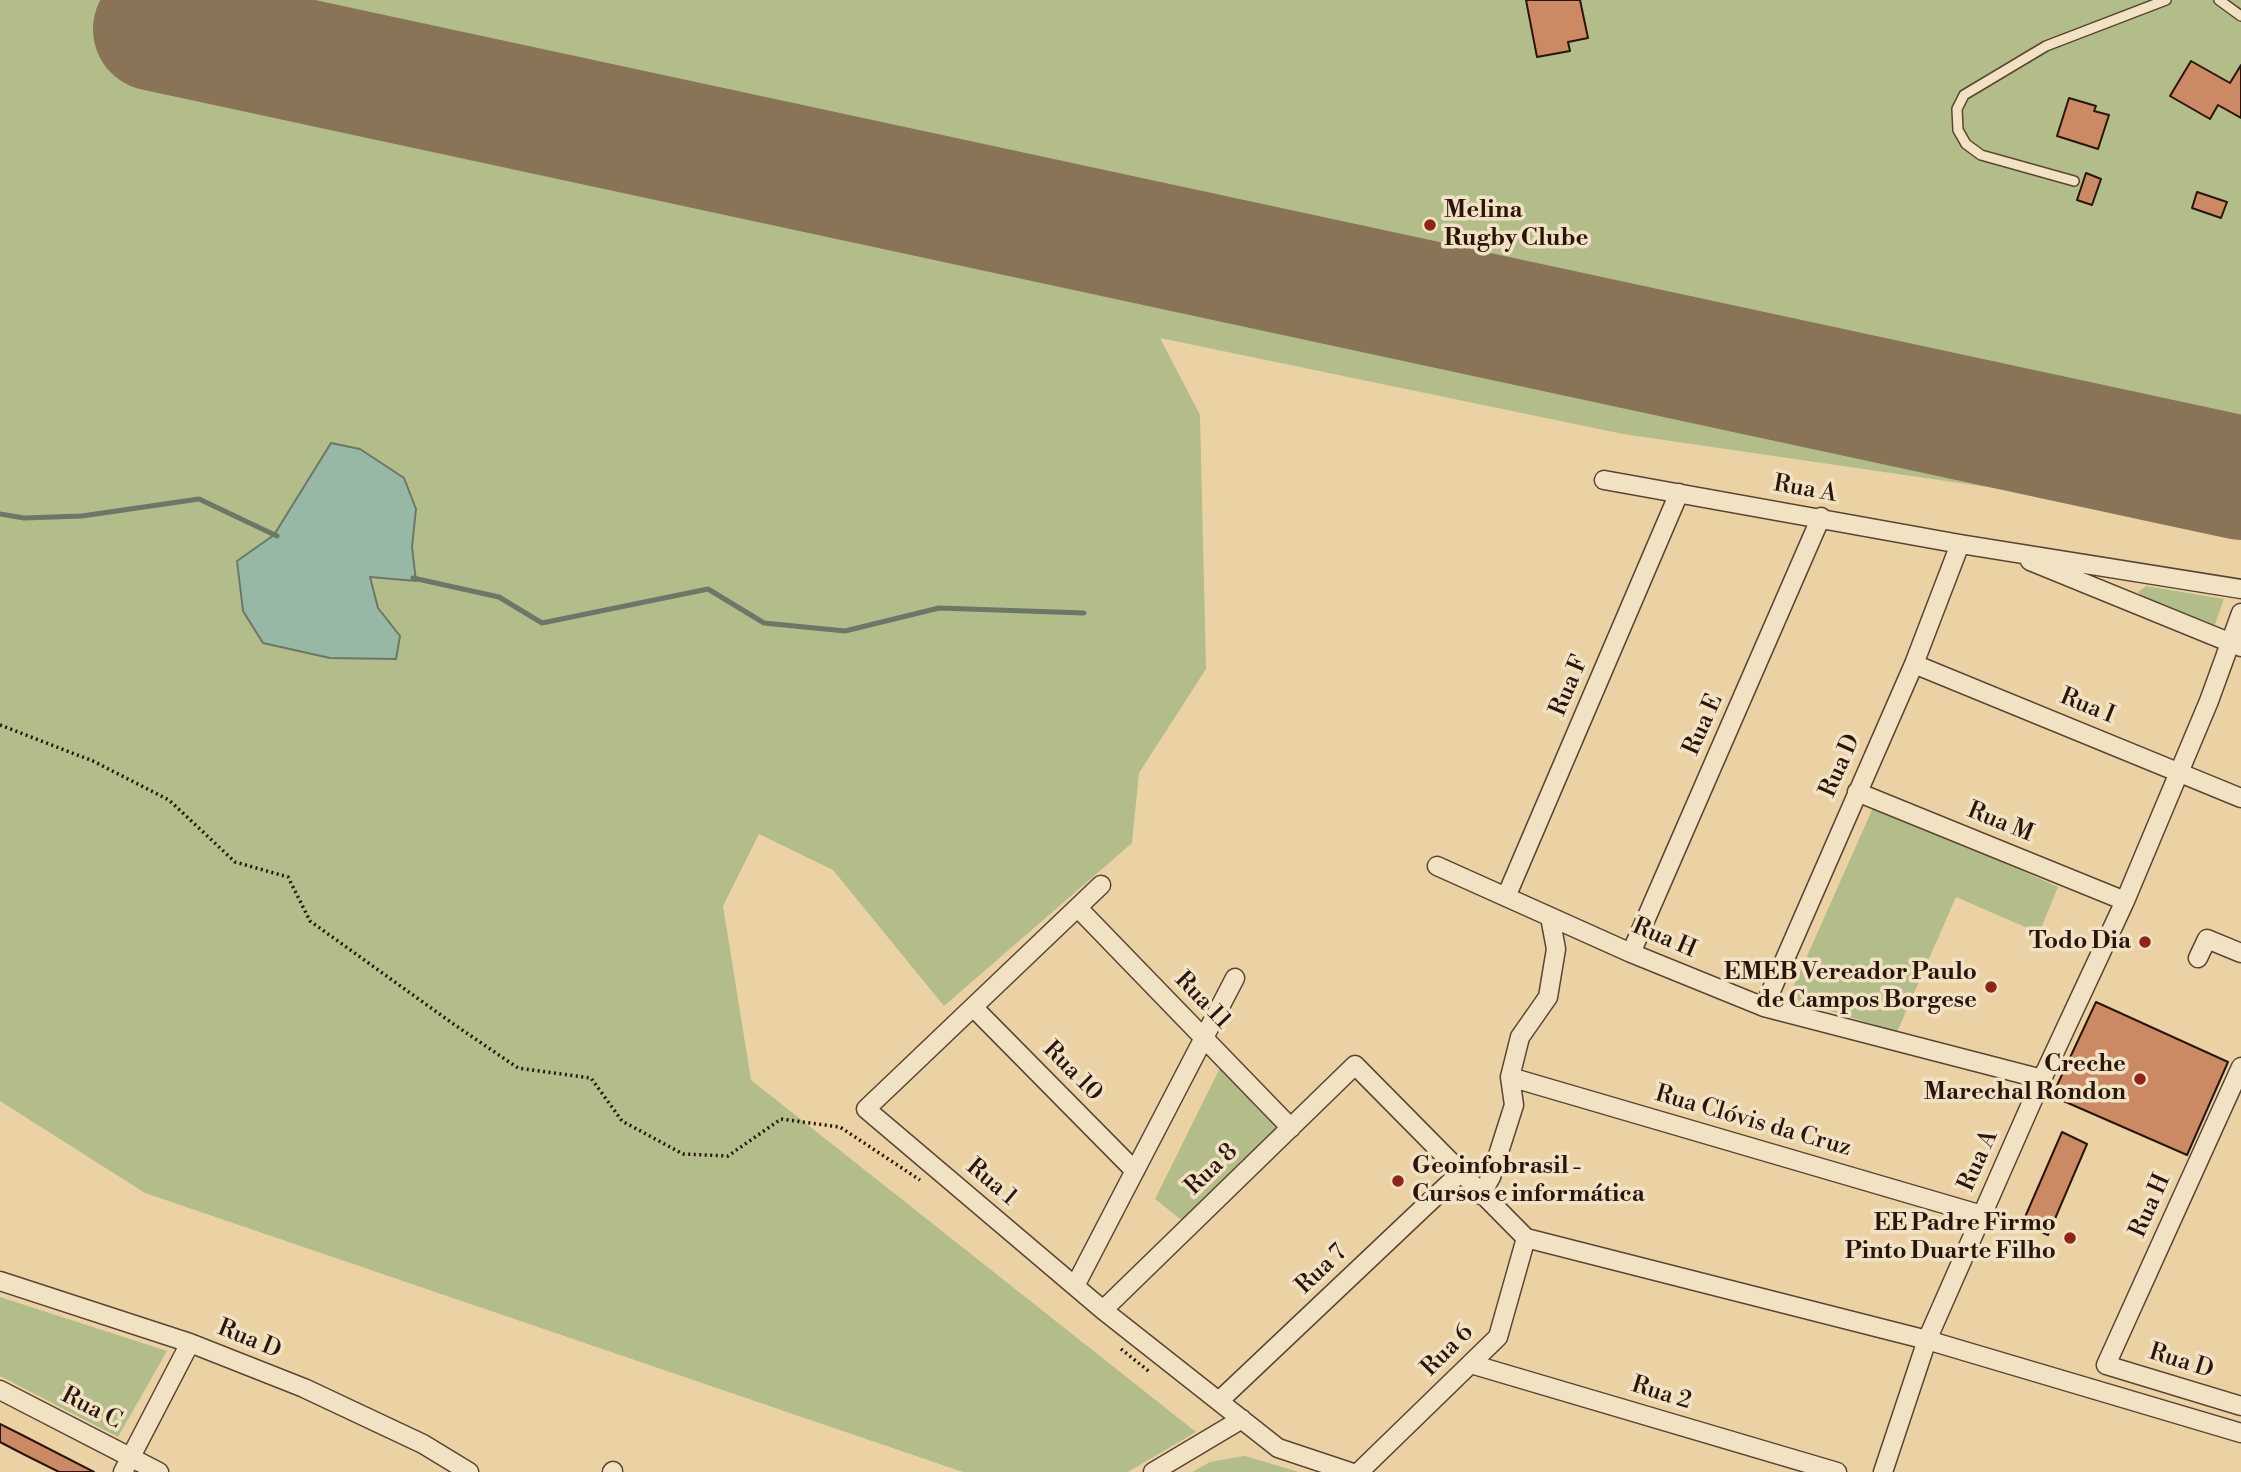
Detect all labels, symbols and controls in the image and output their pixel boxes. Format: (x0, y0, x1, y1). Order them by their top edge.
place label: Melina Rugby Clube (1444, 197, 1589, 253)
marker: Melina Rugby Clube (1422, 217, 1438, 233)
street label: Rua A (1771, 470, 1839, 510)
street label: Rua F (1544, 651, 1596, 721)
street label: Rua I (2055, 683, 2119, 731)
street label: Rua E (1678, 690, 1730, 760)
street label: Rua D (1814, 730, 1868, 802)
street label: Rua M (1963, 797, 2037, 849)
street label: Rua H (1628, 913, 1700, 965)
place label: Todo Dia (2029, 928, 2131, 956)
marker: Todo Dia (2137, 934, 2153, 950)
place label: EMEB Vereador Paulo de Campos Borgese (1724, 959, 1977, 1015)
street label: Rua 11 (1168, 966, 1236, 1036)
marker: EMEB Vereador Paulo de Campos Borgese (1983, 979, 1999, 995)
street label: Rua 10 (1036, 1036, 1108, 1108)
place label: Creche Marechal Rondon (1924, 1051, 2126, 1107)
marker: Creche Marechal Rondon (2132, 1071, 2148, 1087)
street label: Rua Clóvis da Cruz (1652, 1080, 1854, 1164)
street label: Rua A (1953, 1126, 2005, 1196)
street label: Rua 8 (1180, 1138, 1244, 1202)
street label: Rua 1 (960, 1153, 1022, 1213)
place label: Geoinfobrasil - Cursos e informática (1412, 1153, 1645, 1209)
street label: Rua H (2124, 1170, 2178, 1242)
marker: Geoinfobrasil - Cursos e informática (1390, 1173, 1406, 1189)
place label: EE Padre Firmo Pinto Duarte Filho (1845, 1210, 2056, 1266)
marker: EE Padre Firmo Pinto Duarte Filho (2062, 1230, 2078, 1246)
street label: Rua 7 (1291, 1239, 1353, 1301)
street label: Rua D (213, 1314, 285, 1366)
street label: Rua 6 (1416, 1319, 1480, 1383)
street label: Rua D (2145, 1339, 2217, 1385)
street label: Rua 2 (1628, 1371, 1694, 1417)
street label: Rua C (56, 1382, 126, 1436)

